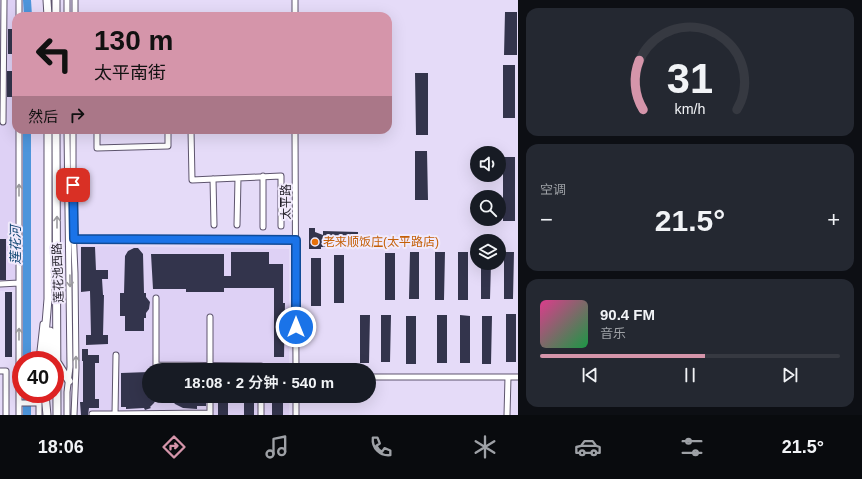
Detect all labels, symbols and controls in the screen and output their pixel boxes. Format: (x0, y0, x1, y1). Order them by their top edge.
text: 130 m (94, 25, 173, 56)
icon: left (28, 28, 80, 80)
text: 31 (667, 55, 713, 102)
text: 太平南街 (94, 63, 166, 83)
text: km/h (675, 100, 706, 116)
icon: right (66, 104, 88, 126)
text: 然后 (28, 108, 58, 125)
map controls (470, 146, 506, 270)
button: sound (470, 146, 506, 182)
pin (56, 168, 90, 202)
icon: arrive (62, 174, 84, 196)
text: 空调 (540, 182, 566, 197)
one-way arrow (15, 184, 23, 197)
street label: 太平路 (279, 184, 293, 220)
button: search (470, 190, 506, 226)
text: 21.5° (655, 204, 725, 237)
text: − (540, 207, 553, 232)
text: + (827, 207, 840, 232)
one-way arrow (53, 216, 61, 229)
water label: 莲花河 (8, 223, 23, 265)
button: layers (470, 234, 506, 270)
place label: 老来顺饭庄(太平路店) (323, 235, 439, 249)
marker: 老来顺饭庄(太平路店) (310, 237, 320, 247)
street label: 莲花池西路 (50, 243, 66, 303)
one-way arrow (66, 274, 74, 287)
position arrow (275, 306, 317, 348)
text: 90.4 FM (600, 306, 655, 323)
text: 音乐 (600, 326, 626, 341)
one-way arrow (15, 328, 23, 341)
speed limit sign: 40 (12, 351, 64, 403)
one-way arrow (72, 356, 80, 369)
icon: previous (579, 364, 601, 386)
icon: pause (679, 364, 701, 386)
icon: next (779, 364, 801, 386)
text: 18:08 · 2 分钟 · 540 m (184, 374, 334, 391)
icon: directions (160, 433, 188, 461)
icon: music (263, 433, 291, 461)
icon: phone (367, 433, 395, 461)
icon: climate (471, 433, 499, 461)
icon: car (574, 433, 602, 461)
icon: filters (678, 433, 706, 461)
text: 18:06 (38, 437, 84, 457)
text: 21.5° (782, 437, 824, 457)

